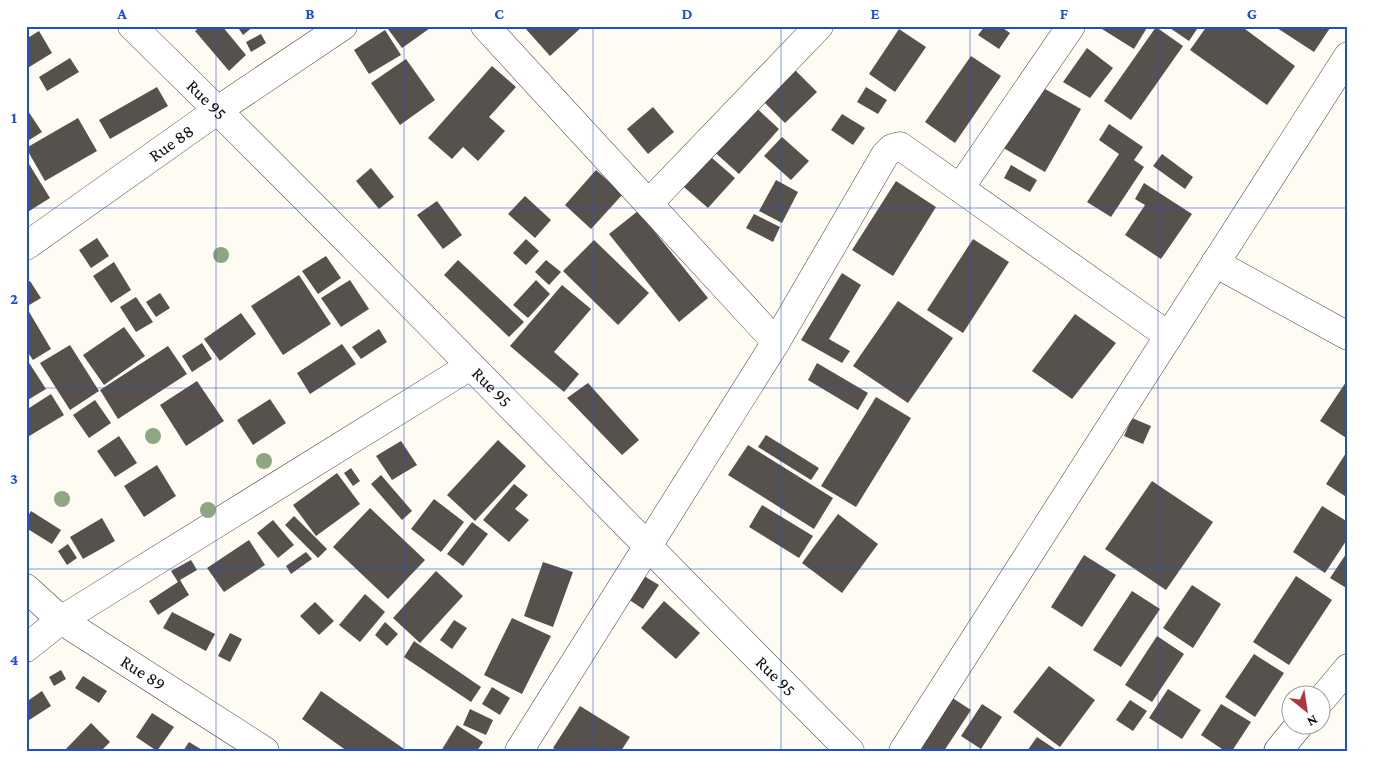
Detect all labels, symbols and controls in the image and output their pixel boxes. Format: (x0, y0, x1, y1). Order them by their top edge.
text: A (116, 5, 127, 22)
text: B (305, 5, 315, 22)
text: C (494, 5, 504, 22)
text: D (681, 5, 693, 22)
text: E (870, 5, 880, 22)
text: F (1060, 5, 1069, 22)
text: G (1247, 5, 1257, 22)
street label: Rue 95 (183, 76, 231, 124)
text: 1 (11, 109, 17, 126)
street label: Rue 88 (145, 121, 197, 166)
text: 2 (10, 290, 18, 307)
street label: Rue 95 (468, 363, 516, 411)
text: 3 (10, 470, 18, 487)
text: 4 (10, 651, 19, 668)
street label: Rue 89 (117, 651, 169, 694)
street label: Rue 95 (752, 652, 800, 700)
north arrow (1282, 684, 1332, 734)
text: N (1304, 712, 1321, 731)

